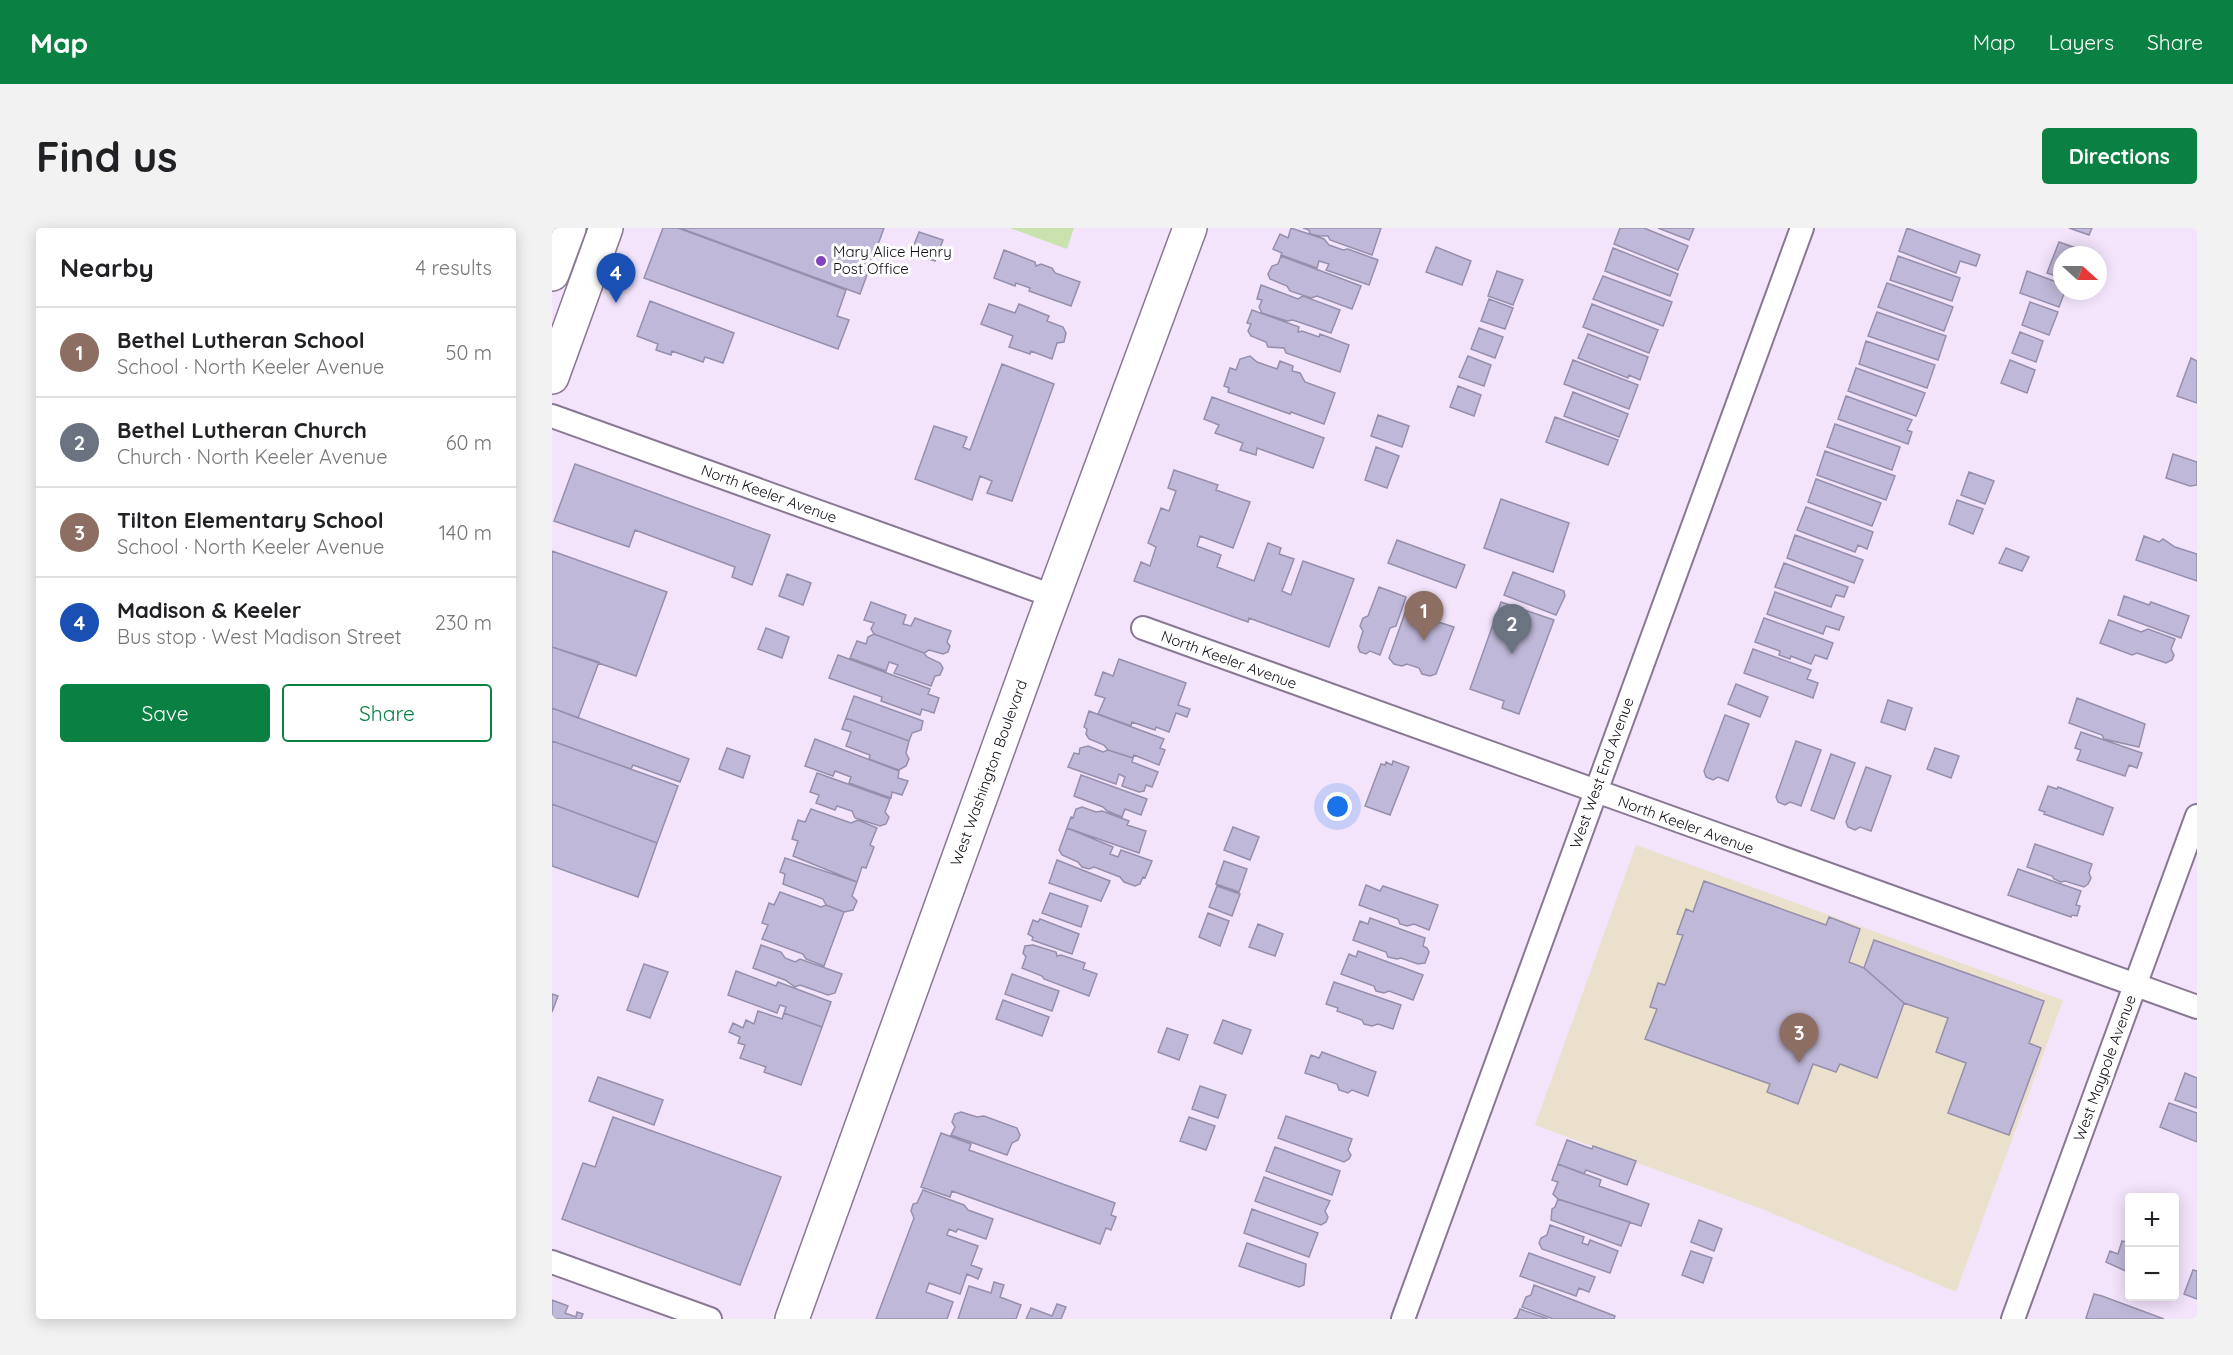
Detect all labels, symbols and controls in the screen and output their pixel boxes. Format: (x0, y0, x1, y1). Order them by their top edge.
text: Map (30, 25, 88, 60)
text: Map (1973, 29, 2016, 55)
text: Layers (2049, 29, 2114, 55)
text: Share (2147, 29, 2203, 55)
button: Directions (2042, 128, 2197, 184)
text: Find us (36, 130, 178, 183)
place label: Mary Alice Henry Post Office (833, 242, 952, 278)
north arrow (2053, 246, 2107, 300)
text: Nearby (60, 251, 154, 284)
pin: 4 (596, 254, 636, 303)
marker: Mary Alice Henry Post Office (814, 254, 828, 268)
text: 4 results (416, 255, 492, 280)
text: Bethel Lutheran School (117, 326, 365, 354)
text: 1 (76, 340, 83, 365)
text: 50 m (446, 340, 492, 365)
text: School · North Keeler Avenue (117, 354, 384, 379)
text: Bethel Lutheran Church (117, 416, 367, 444)
text: 2 (74, 430, 85, 455)
text: 60 m (446, 430, 492, 455)
text: Church · North Keeler Avenue (117, 444, 387, 469)
street label: North Keeler Avenue (699, 460, 840, 527)
text: Tilton Elementary School (117, 506, 384, 534)
text: 3 (74, 520, 85, 545)
text: 140 m (439, 520, 492, 545)
text: School · North Keeler Avenue (117, 534, 384, 559)
pin: 1 (1404, 592, 1444, 641)
text: Madison & Keeler (117, 596, 301, 624)
pin: 2 (1492, 604, 1532, 654)
text: 4 (74, 610, 85, 635)
text: 230 m (435, 610, 492, 635)
text: Bus stop · West Madison Street (117, 624, 401, 649)
street label: North Keeler Avenue (1159, 626, 1300, 693)
street label: West Washington Boulevard (946, 677, 1031, 868)
button: Save (60, 684, 270, 742)
button: Share (282, 684, 492, 742)
street label: West West End Avenue (1565, 695, 1638, 851)
street label: North Keeler Avenue (1616, 791, 1757, 858)
your location (1323, 792, 1352, 821)
street label: West Maypole Avenue (2069, 992, 2140, 1144)
pin: 3 (1780, 1014, 1818, 1063)
map controls (2125, 1193, 2179, 1301)
button: + (2125, 1193, 2179, 1247)
button: − (2125, 1247, 2179, 1301)

